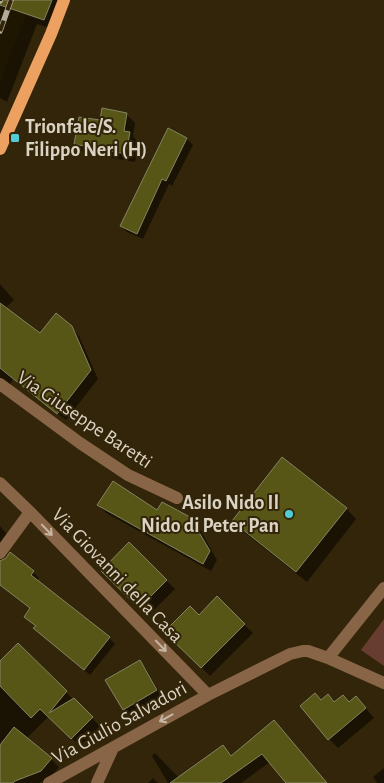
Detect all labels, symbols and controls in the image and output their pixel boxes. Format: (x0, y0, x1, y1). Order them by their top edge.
place label: Trionfale/S. Filippo Neri (H) (25, 117, 147, 160)
marker: Trionfale/S. Filippo Neri (H) (9, 132, 21, 144)
street label: Via Giuseppe Baretti (13, 367, 156, 472)
place label: Asilo Nido Il Nido di Peter Pan (141, 493, 279, 536)
street label: Via Giovanni della Casa (48, 504, 187, 647)
marker: Asilo Nido Il Nido di Peter Pan (283, 508, 295, 520)
one-way arrow (41, 523, 53, 536)
one-way arrow (155, 640, 167, 652)
street label: Via Giulio Salvadori (49, 678, 190, 768)
one-way arrow (159, 714, 174, 724)

